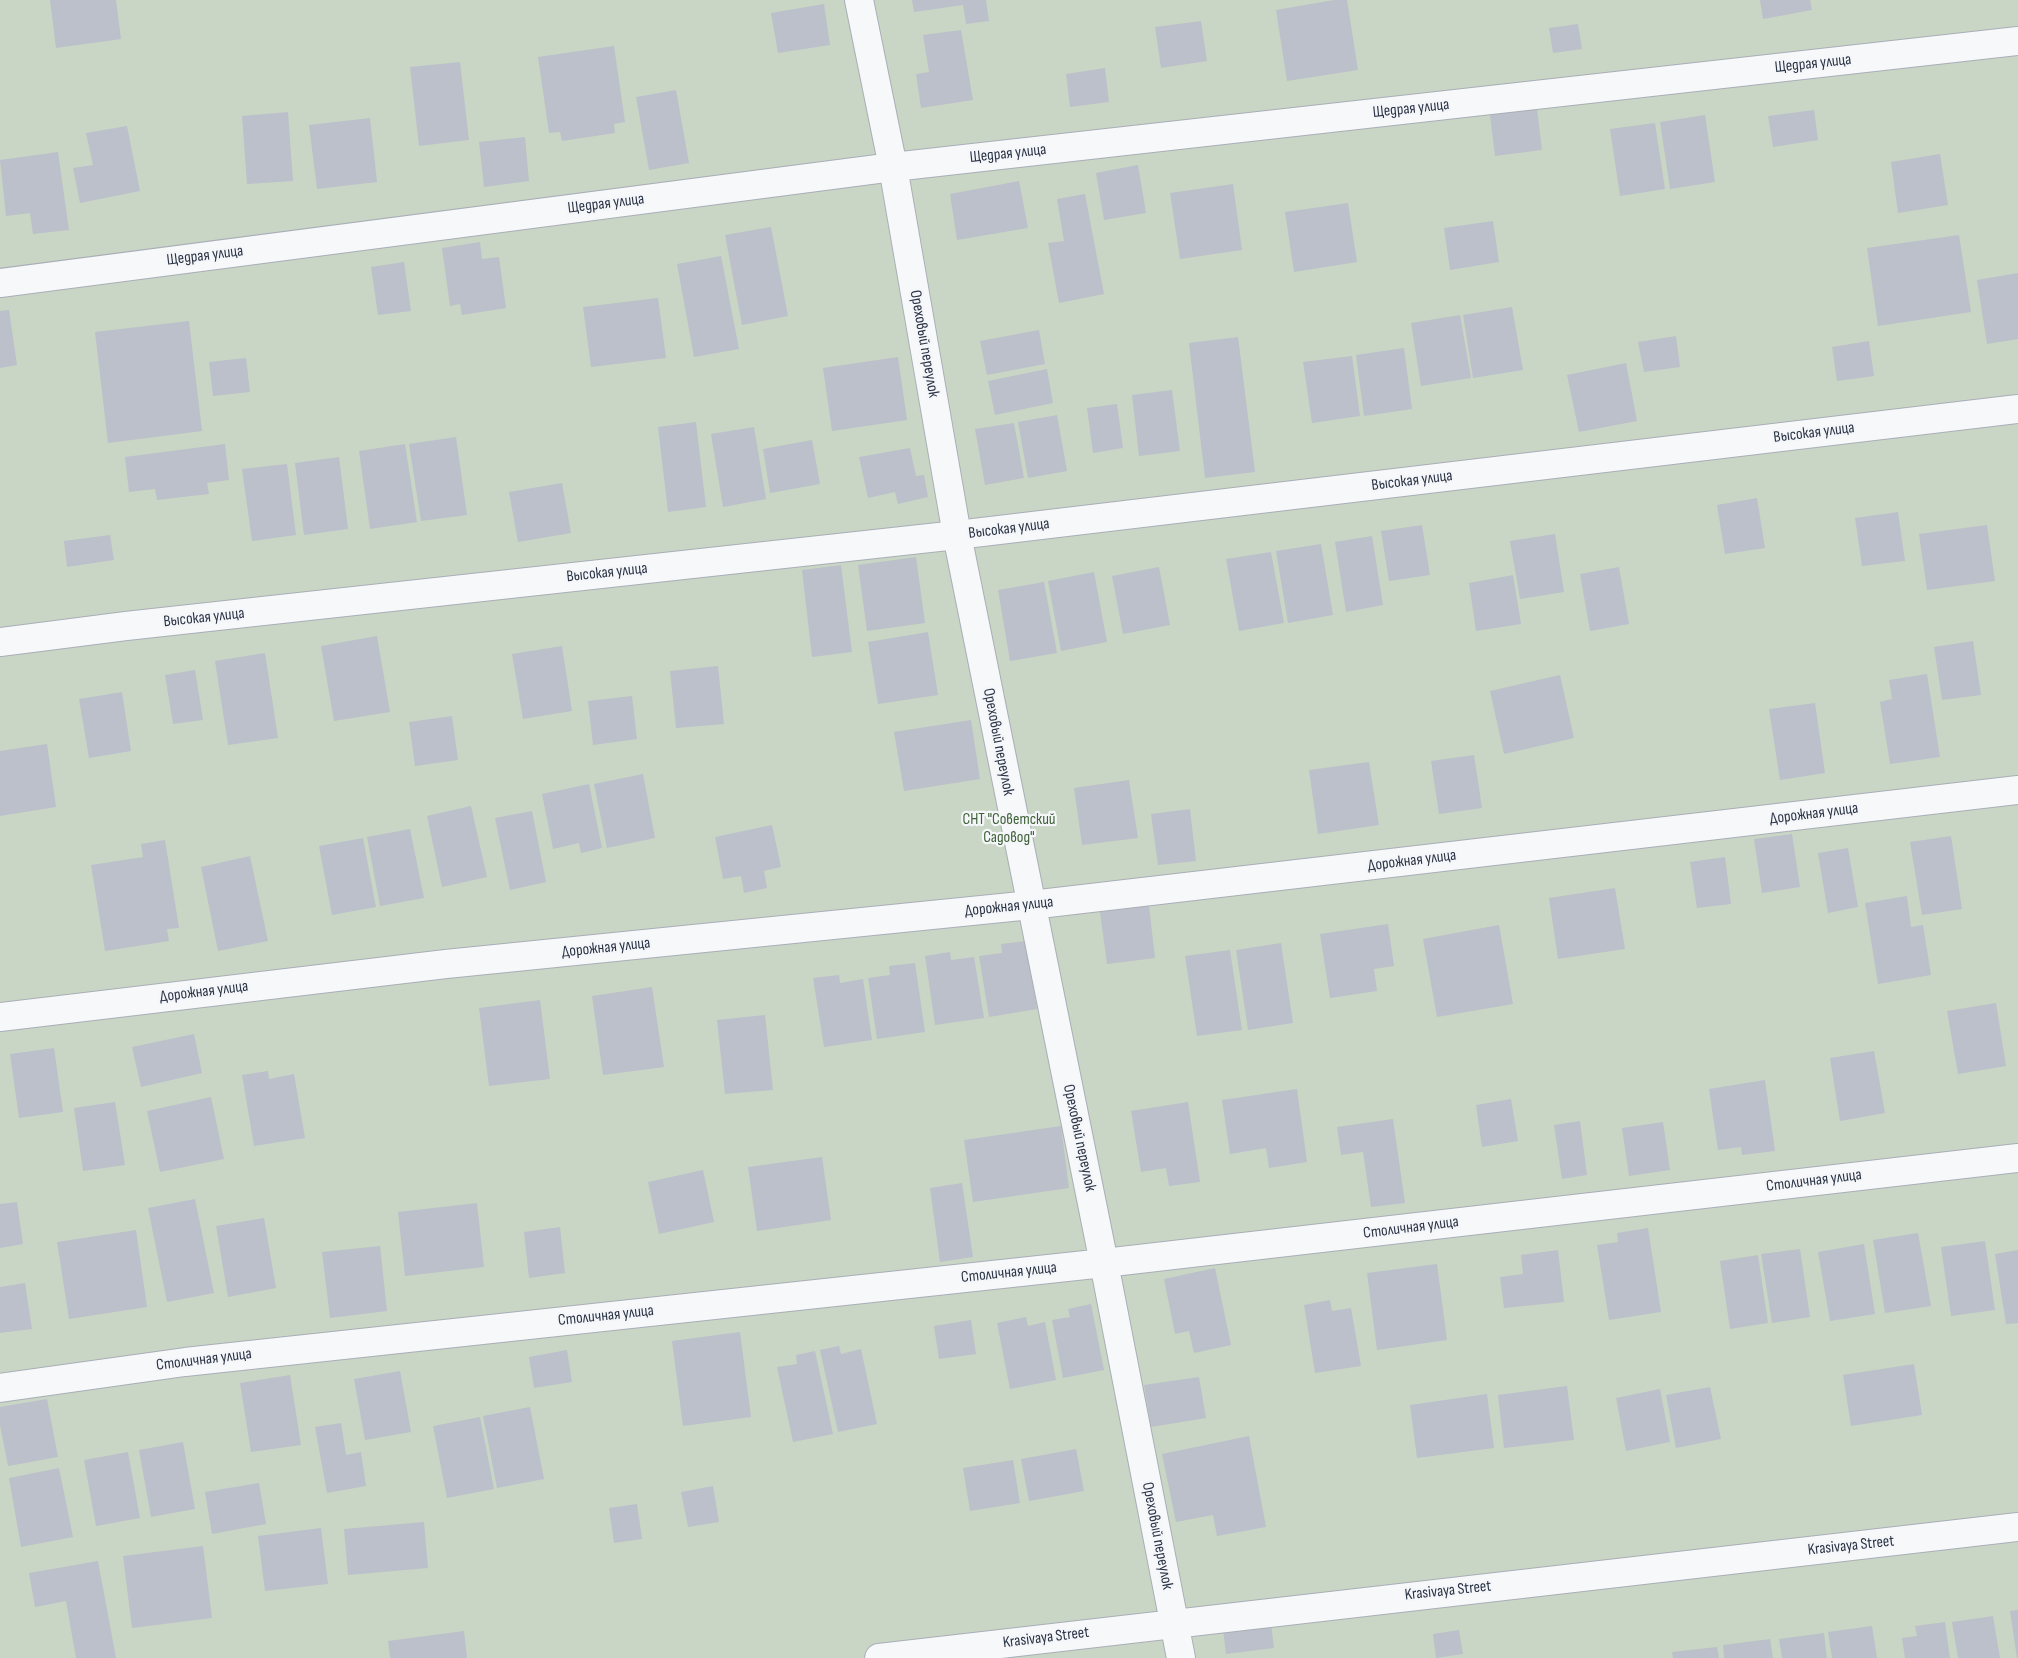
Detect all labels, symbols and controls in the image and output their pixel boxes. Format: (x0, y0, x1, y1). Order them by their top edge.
street label: Щедрая улица (1774, 50, 1852, 78)
street label: Щедрая улица (1372, 95, 1450, 123)
street label: Щедрая улица (969, 140, 1047, 168)
street label: Щедрая улица (567, 190, 645, 218)
street label: Щедрая улица (166, 242, 244, 270)
street label: Ореховый переулок (905, 289, 943, 399)
street label: Высокая улица (1772, 419, 1856, 447)
street label: Высокая улица (1370, 467, 1454, 495)
street label: Высокая улица (967, 515, 1051, 543)
street label: Высокая улица (566, 559, 648, 587)
street label: Высокая улица (163, 604, 245, 632)
street label: Ореховый переулок (978, 687, 1018, 797)
street label: Дорожная улица (1769, 799, 1859, 829)
park label: СНТ "Советский Садовод" (962, 810, 1056, 848)
street label: Дорожная улица (1367, 846, 1457, 876)
street label: Дорожная улица (964, 893, 1054, 921)
street label: Дорожная улица (561, 934, 651, 962)
street label: Дорожная улица (159, 977, 249, 1007)
street label: Ореховый переулок (1058, 1083, 1100, 1193)
street label: Столичная улица (1765, 1166, 1863, 1196)
street label: Столичная улица (1362, 1213, 1460, 1243)
street label: Столичная улица (960, 1258, 1058, 1288)
street label: Столичная улица (557, 1301, 655, 1331)
street label: Столичная улица (155, 1345, 253, 1375)
street label: Ореховый переулок (1137, 1481, 1177, 1591)
street label: Krasivaya Street (1807, 1532, 1895, 1560)
street label: Krasivaya Street (1404, 1577, 1492, 1605)
street label: Krasivaya Street (1002, 1623, 1090, 1653)

